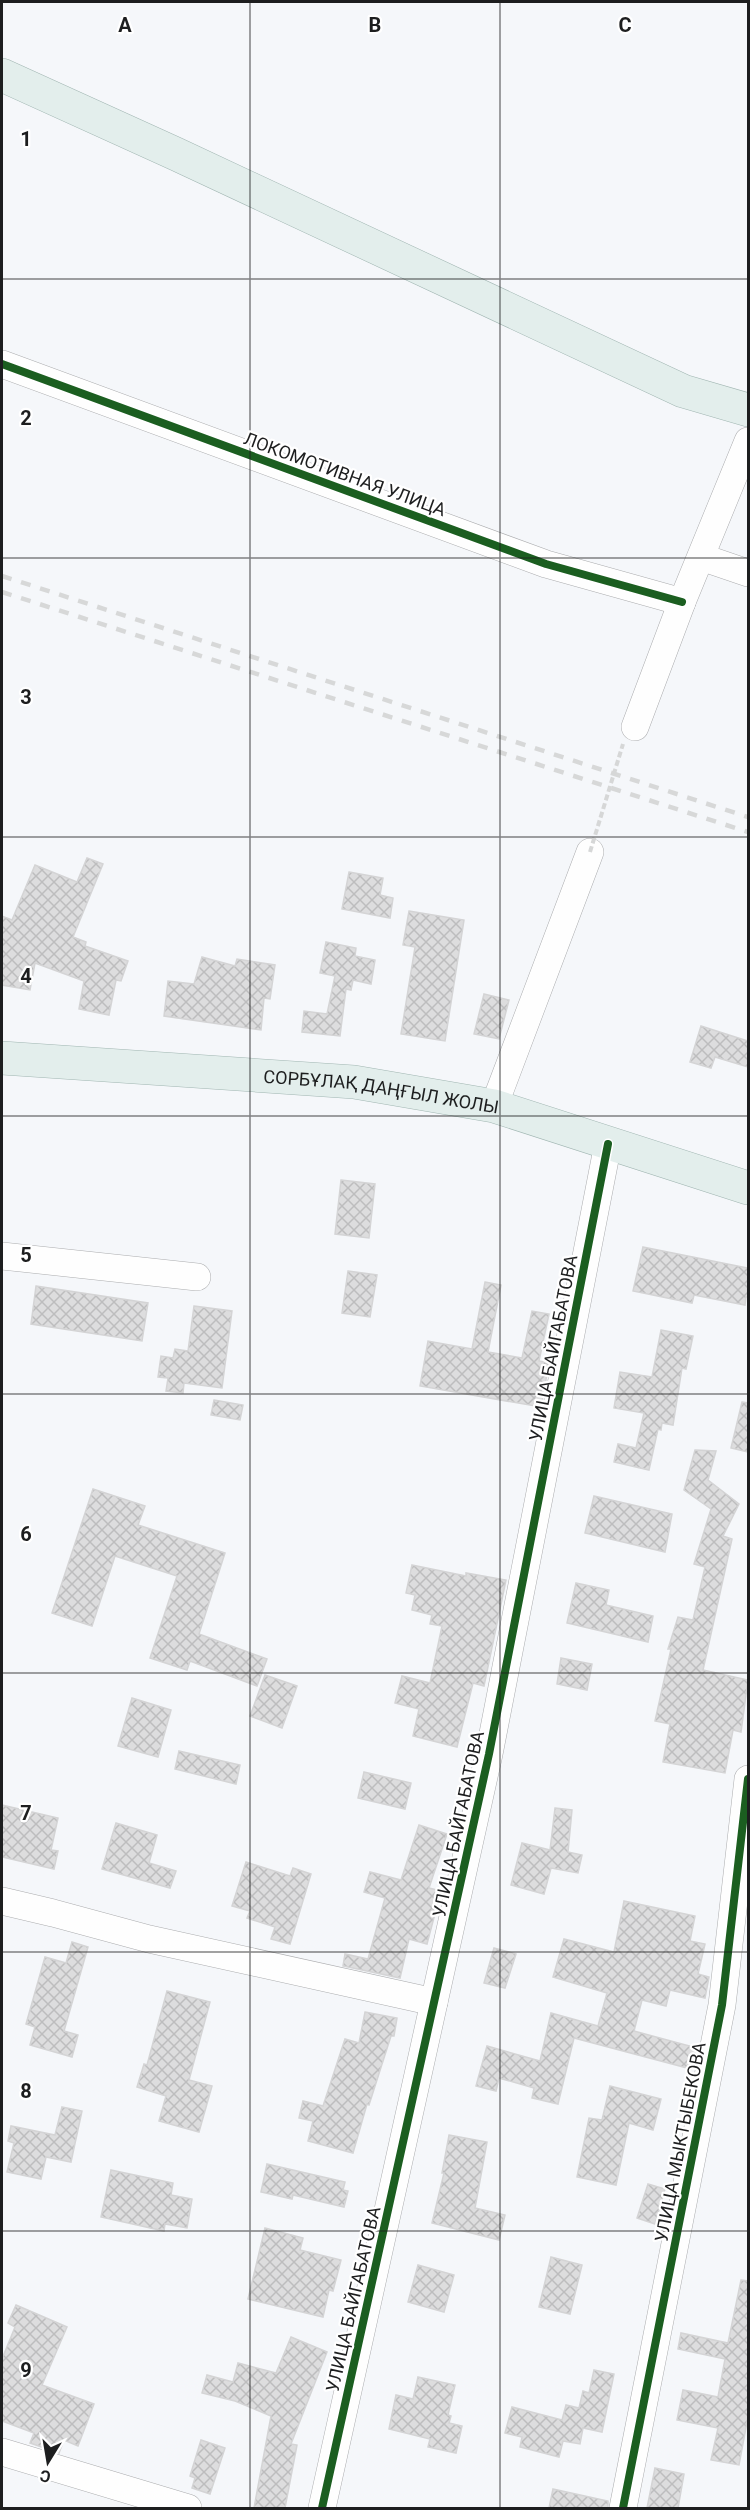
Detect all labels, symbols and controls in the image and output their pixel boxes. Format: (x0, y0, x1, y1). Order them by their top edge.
text: A (118, 13, 132, 37)
text: B (369, 13, 381, 37)
text: C (618, 13, 632, 37)
text: 1 (20, 127, 32, 151)
text: 2 (20, 406, 32, 430)
street label: ЛОКОМОТИВНАЯ УЛИЦА (241, 428, 449, 520)
text: 3 (20, 685, 32, 709)
text: 4 (20, 964, 32, 988)
street label: СОРБҰЛАҚ ДАҢҒЫЛ ЖОЛЫ (263, 1065, 501, 1117)
text: 5 (20, 1243, 32, 1267)
street label: УЛИЦА БАЙГАБАТОВА (525, 1253, 581, 1443)
text: 6 (20, 1522, 32, 1546)
street label: УЛИЦА БАЙГАБАТОВА (428, 1729, 488, 1919)
text: 7 (20, 1801, 32, 1825)
street label: УЛИЦА МЫКТЫБЕКОВА (650, 2040, 710, 2244)
text: 8 (20, 2079, 32, 2103)
street label: УЛИЦА БАЙГАБАТОВА (321, 2204, 385, 2394)
text: 9 (20, 2358, 32, 2382)
north arrow (18, 2432, 78, 2492)
text: С (38, 2466, 52, 2487)

